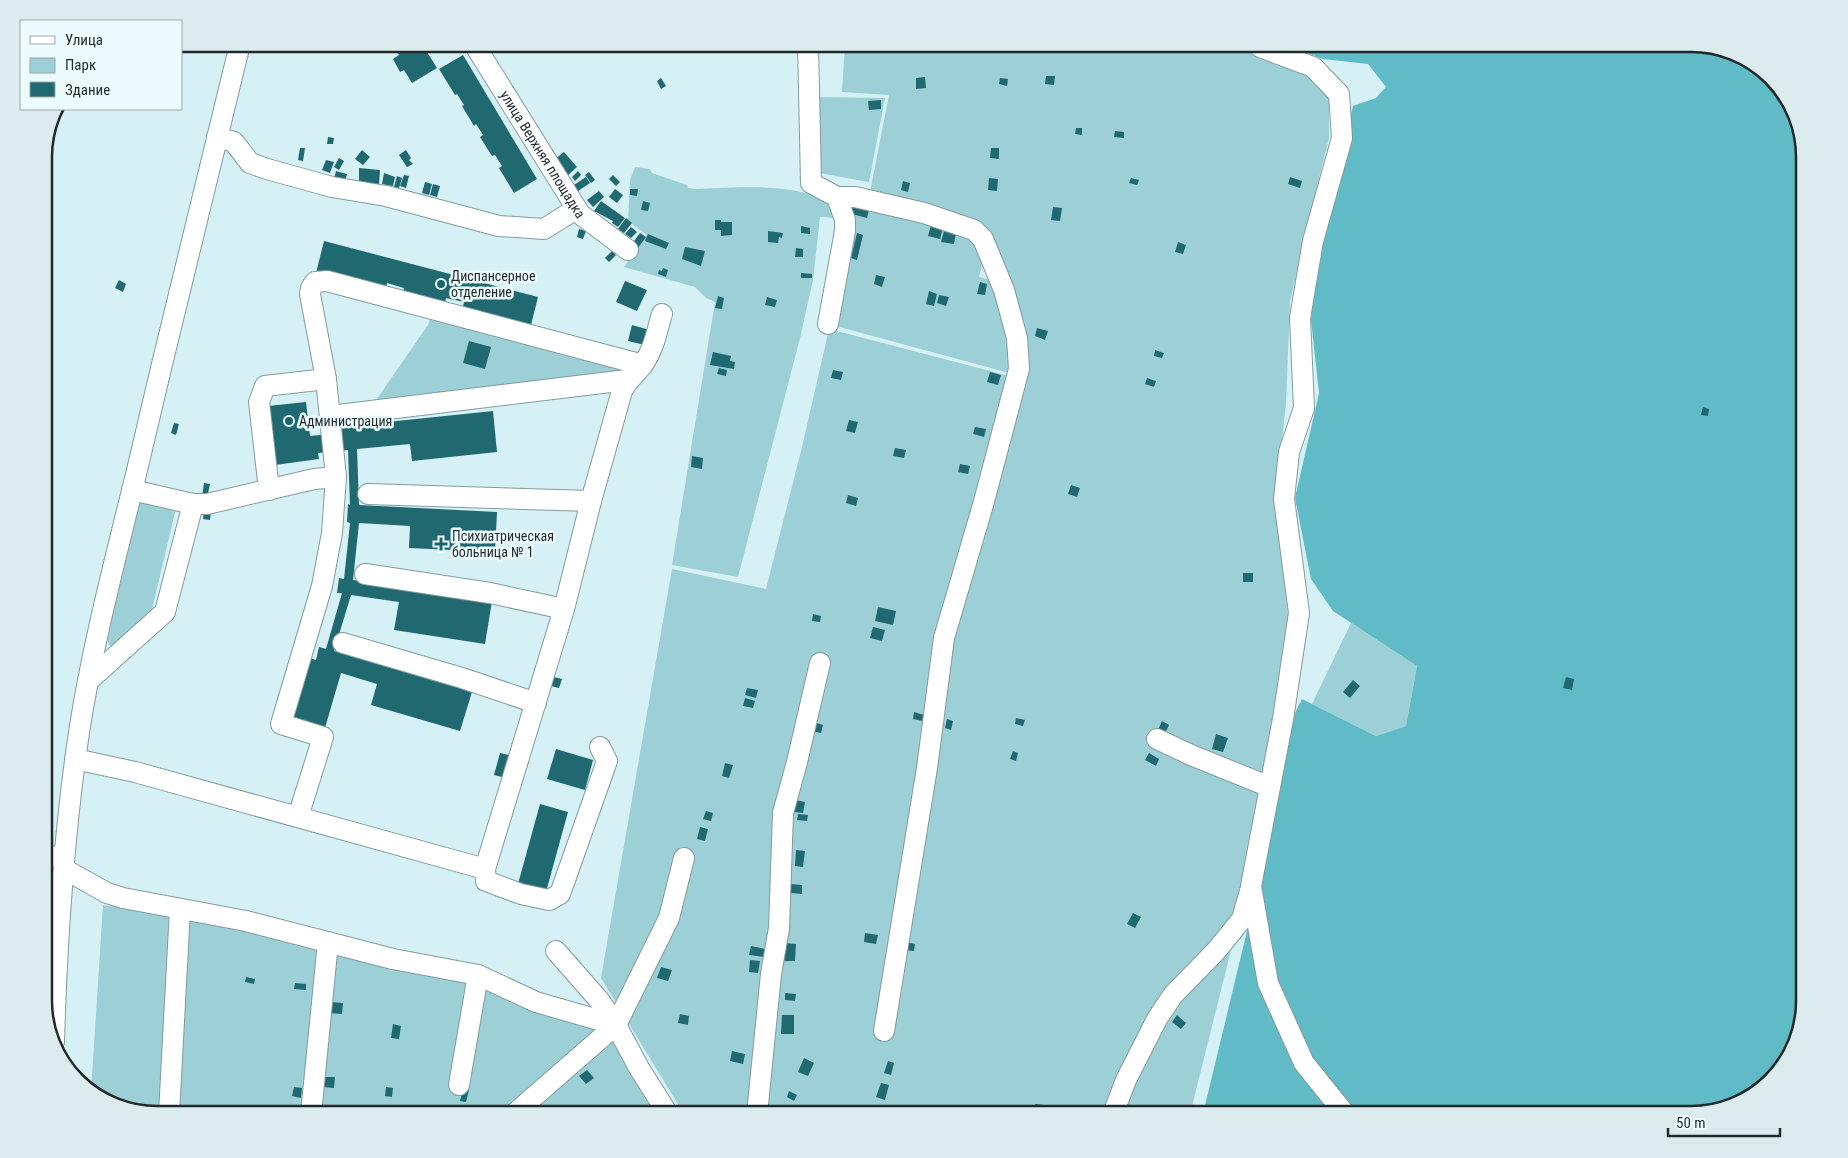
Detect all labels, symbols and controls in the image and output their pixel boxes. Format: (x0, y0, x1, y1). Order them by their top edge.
legend (20, 20, 182, 110)
text: Улица (65, 31, 103, 49)
text: Парк (65, 56, 96, 74)
text: Здание (65, 81, 110, 99)
street label: улица Верхняя площадка (497, 88, 589, 221)
place label: Диспансерное отделение (451, 268, 536, 300)
marker: Диспансерное отделение (435, 278, 447, 290)
place label: Администрация (299, 413, 392, 429)
marker: Администрация (283, 415, 295, 427)
place label: Психиатрическая больница № 1 (452, 528, 554, 560)
marker: Психиатрическая больница № 1 (434, 537, 448, 551)
scale bar (1668, 1106, 1780, 1138)
text: 50 m (1676, 1114, 1706, 1132)

